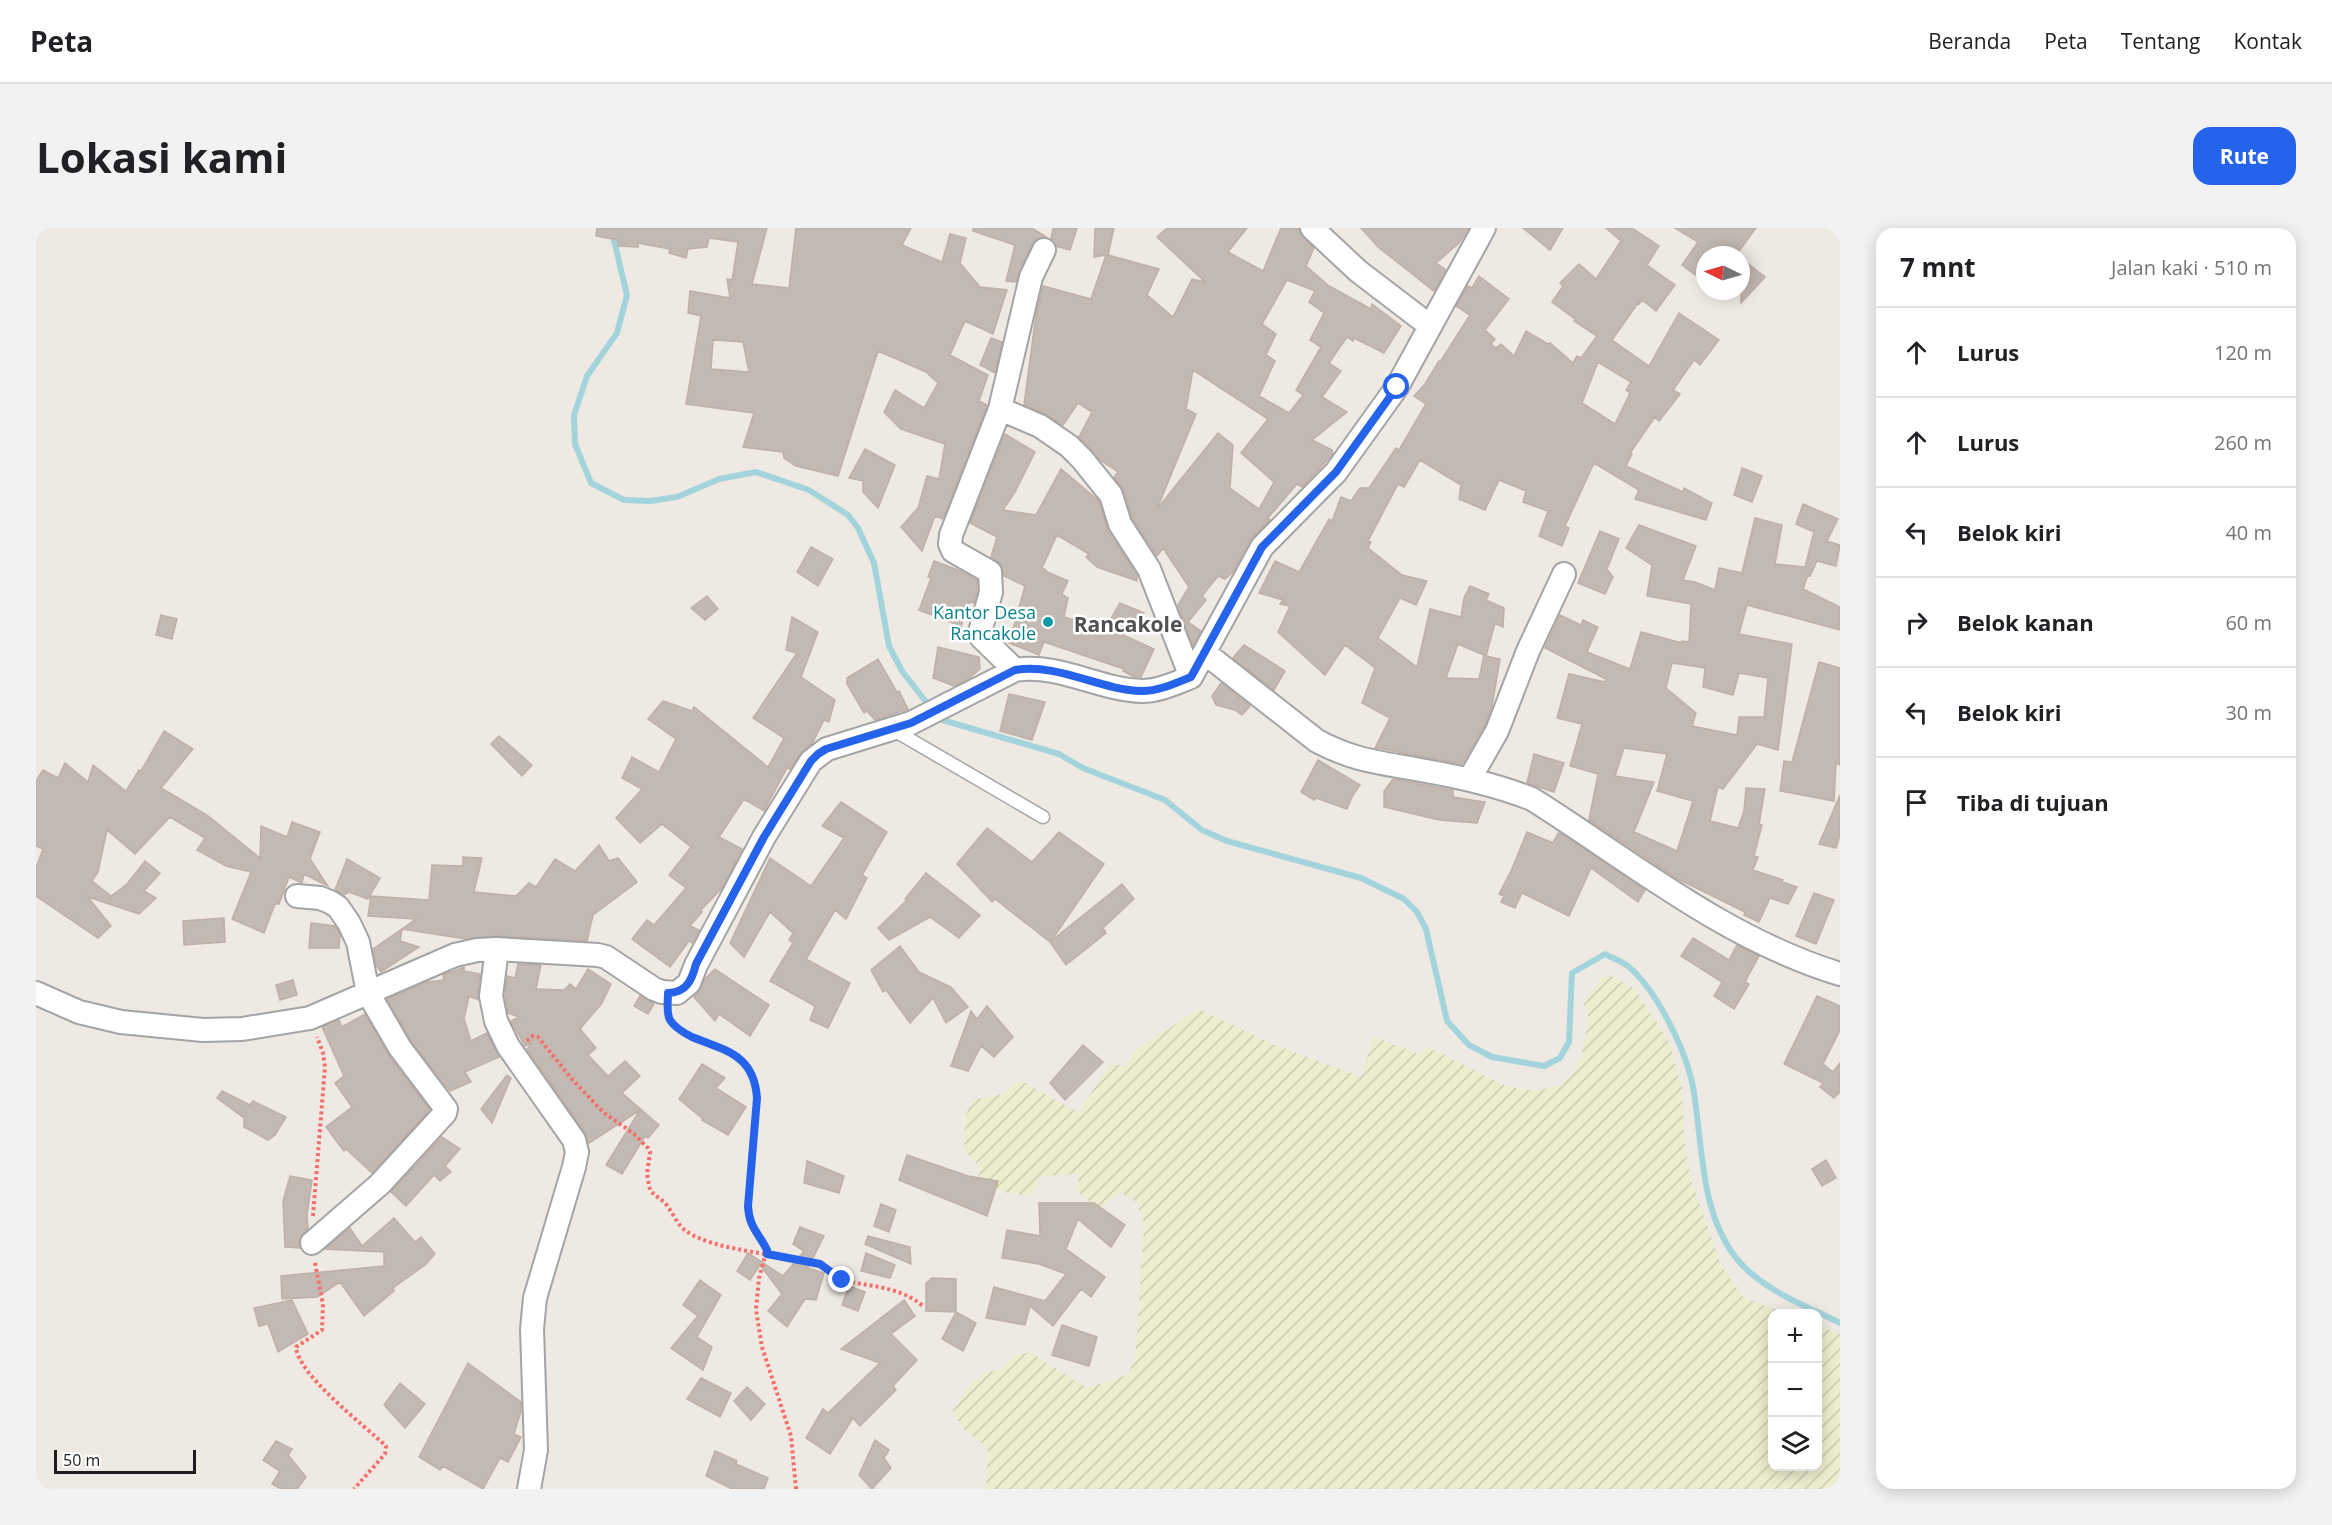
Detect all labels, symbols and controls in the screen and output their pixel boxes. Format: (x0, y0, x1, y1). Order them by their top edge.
text: Peta (30, 22, 93, 60)
text: Beranda (1928, 27, 2011, 55)
text: Peta (2044, 27, 2088, 55)
text: Tentang (2121, 27, 2200, 55)
text: Kontak (2233, 27, 2302, 55)
button: Rute (2193, 127, 2296, 185)
text: Lokasi kami (36, 128, 287, 185)
north arrow (1696, 246, 1750, 300)
text: 7 mnt (1900, 249, 1976, 285)
text: Jalan kaki · 510 m (2111, 254, 2272, 281)
icon: ahead (1900, 336, 1933, 369)
text: Lurus (1957, 337, 2019, 367)
text: 120 m (2214, 339, 2272, 366)
route start (1383, 373, 1409, 399)
icon: ahead (1900, 426, 1933, 459)
text: Lurus (1957, 427, 2019, 457)
text: 260 m (2214, 429, 2272, 456)
icon: left (1900, 516, 1933, 549)
text: Belok kiri (1957, 517, 2062, 547)
text: 40 m (2225, 519, 2272, 546)
place label: Kantor Desa Rancakole (933, 600, 1036, 645)
icon: right (1900, 606, 1933, 639)
text: Belok kanan (1957, 607, 2094, 637)
text: 60 m (2225, 609, 2272, 636)
district label: Rancakole (1074, 610, 1182, 638)
marker: Kantor Desa Rancakole (1041, 615, 1055, 629)
icon: left (1900, 696, 1933, 729)
text: Belok kiri (1957, 697, 2062, 727)
text: 30 m (2225, 699, 2272, 726)
icon: arrive (1900, 786, 1933, 819)
text: Tiba di tujuan (1957, 787, 2109, 817)
route end (828, 1266, 854, 1292)
map controls (1768, 1309, 1822, 1471)
button: + (1768, 1309, 1822, 1363)
button: − (1768, 1363, 1822, 1417)
button: layers (1768, 1417, 1822, 1471)
scale bar (54, 1447, 196, 1474)
text: 50 m (63, 1449, 100, 1471)

